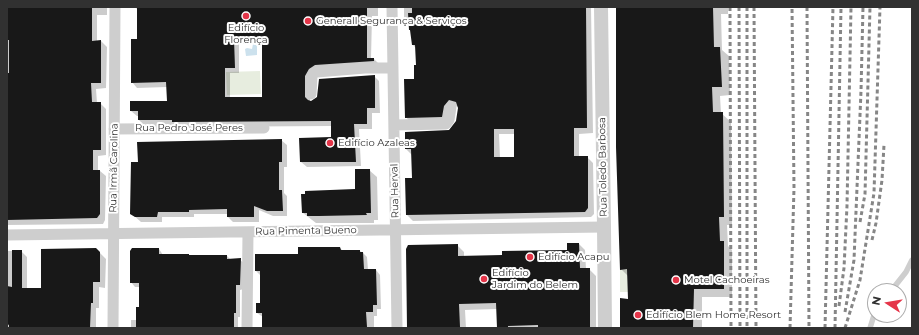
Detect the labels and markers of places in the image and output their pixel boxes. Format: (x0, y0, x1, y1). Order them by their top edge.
marker: Edifício Florença (241, 11, 251, 21)
place label: Generall Segurança & Serviços (316, 15, 467, 27)
marker: Generall Segurança & Serviços (303, 16, 313, 26)
place label: Edifício Florença (224, 22, 268, 46)
place label: Edifício Azaleas (338, 137, 415, 149)
marker: Edifício Azaleas (325, 138, 335, 148)
place label: Edifício Acapu (538, 251, 609, 263)
marker: Edifício Acapu (525, 252, 535, 262)
place label: Edifício Jardim do Belem (492, 267, 578, 290)
marker: Edifício Jardim do Belem (479, 274, 489, 284)
place label: Motel Cachoeiras (684, 274, 770, 286)
marker: Motel Cachoeiras (671, 275, 681, 285)
place label: Edifício Blem Home Resort (646, 309, 781, 321)
marker: Edifício Blem Home Resort (633, 310, 643, 320)

